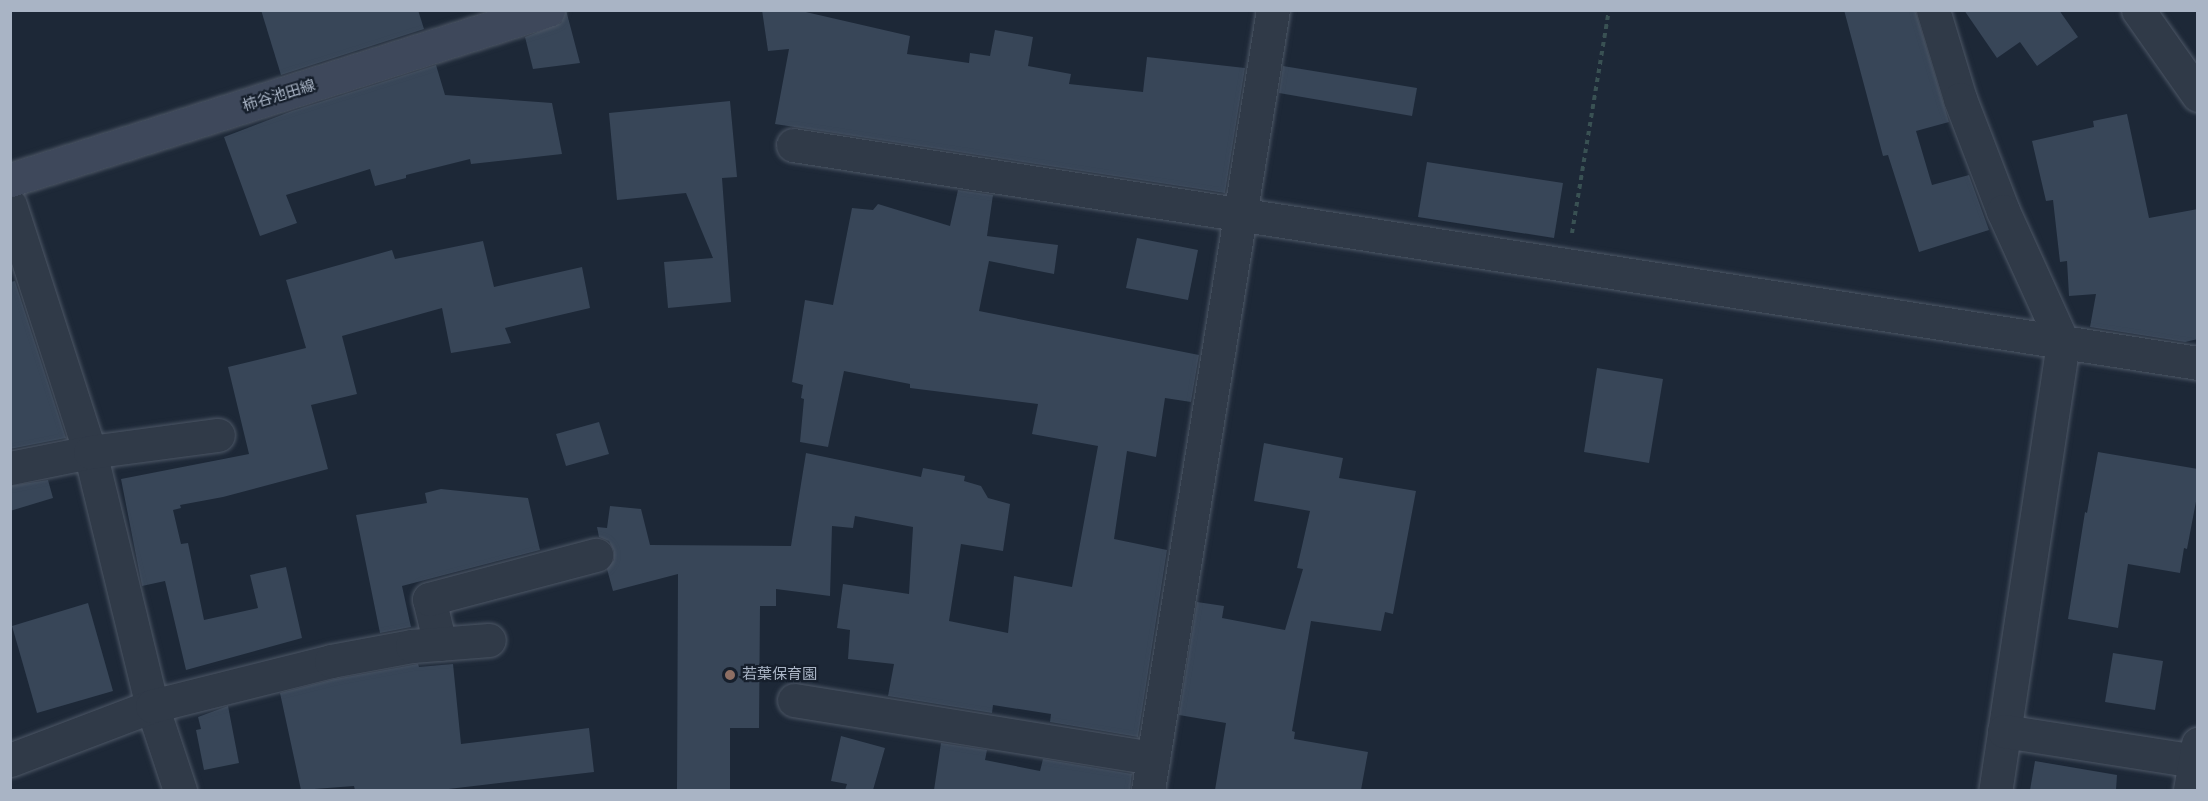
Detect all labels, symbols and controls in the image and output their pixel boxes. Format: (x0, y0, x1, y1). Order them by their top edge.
street label: 柿谷池田線 (241, 76, 317, 116)
place label: 若葉保育園 (742, 666, 817, 684)
marker: 若葉保育園 (723, 668, 737, 682)

